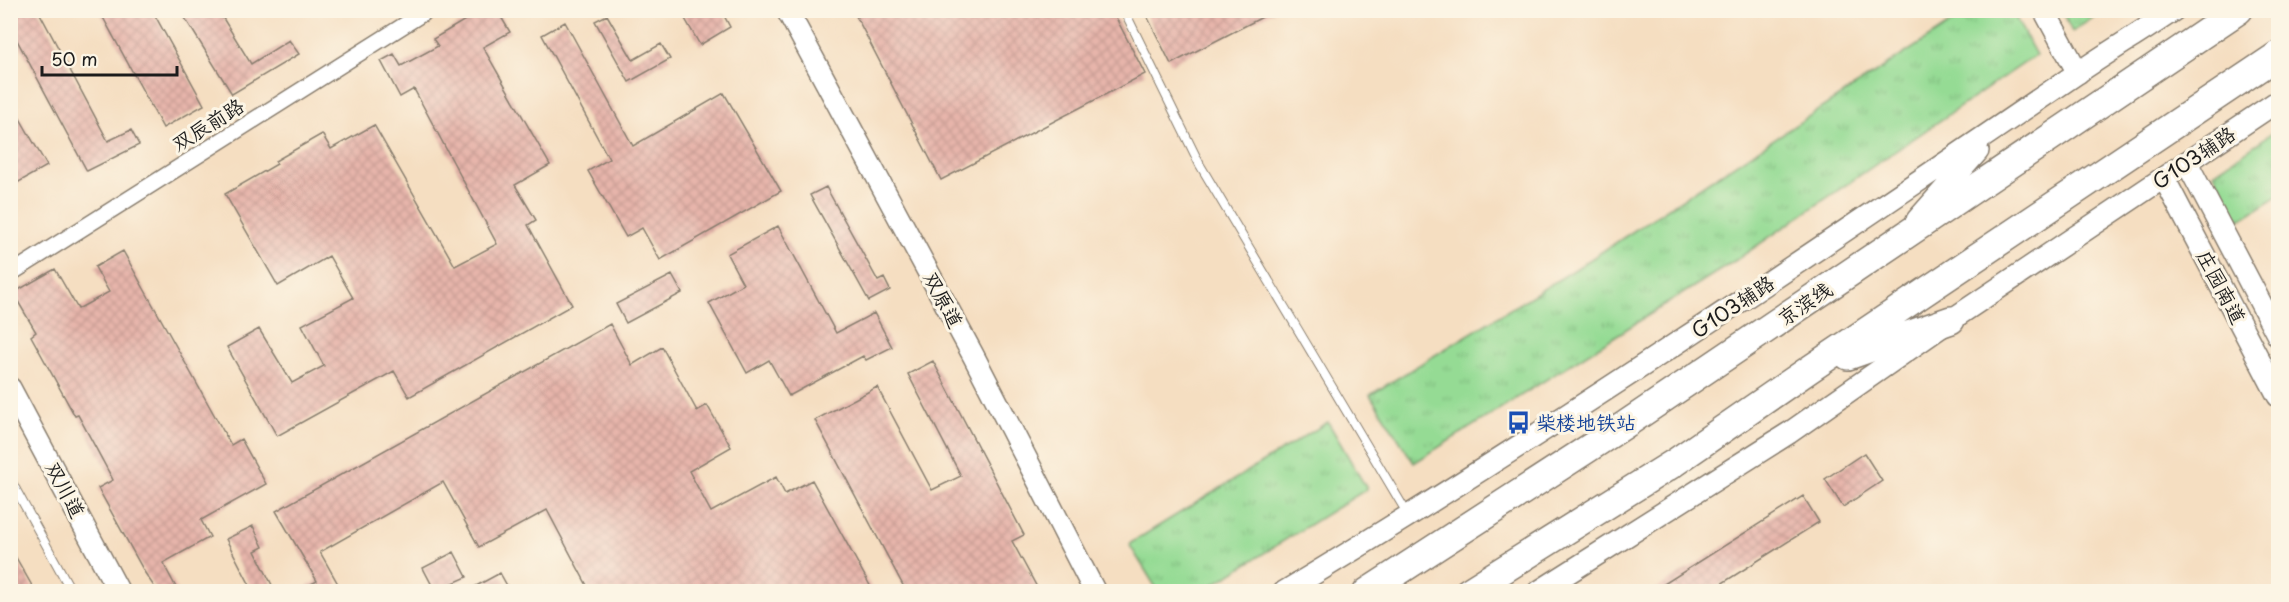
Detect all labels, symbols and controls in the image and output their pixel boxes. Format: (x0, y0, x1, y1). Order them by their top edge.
scale bar (42, 39, 177, 77)
text: 50 m (51, 45, 98, 72)
street label: 双辰前路 (166, 90, 250, 158)
street label: G103辅路 (2146, 118, 2242, 196)
street label: 庄园南道 (2190, 244, 2254, 329)
street label: 双原道 (917, 266, 971, 333)
street label: G103辅路 (1685, 267, 1781, 345)
street label: 京滨线 (1771, 274, 1838, 332)
place label: 柴楼地铁站 (1536, 407, 1636, 437)
bus stop icon: 柴楼地铁站 (1505, 410, 1531, 436)
street label: 双川道 (39, 456, 93, 523)

